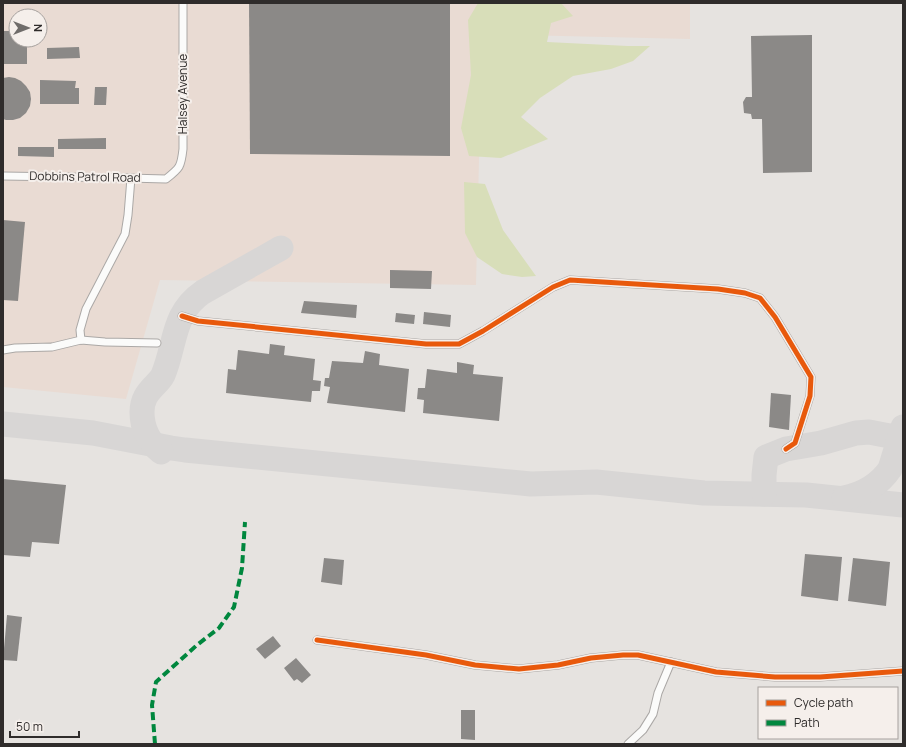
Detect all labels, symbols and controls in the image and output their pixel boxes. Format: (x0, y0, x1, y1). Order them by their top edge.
north arrow (8, 8, 48, 48)
text: N (31, 24, 46, 32)
street label: Halsey Avenue (174, 54, 191, 134)
street label: Dobbins Patrol Road (29, 167, 141, 186)
legend (758, 687, 898, 739)
text: Cycle path (794, 694, 853, 711)
scale bar (10, 713, 79, 739)
text: Path (794, 714, 820, 731)
text: 50 m (16, 718, 43, 735)

